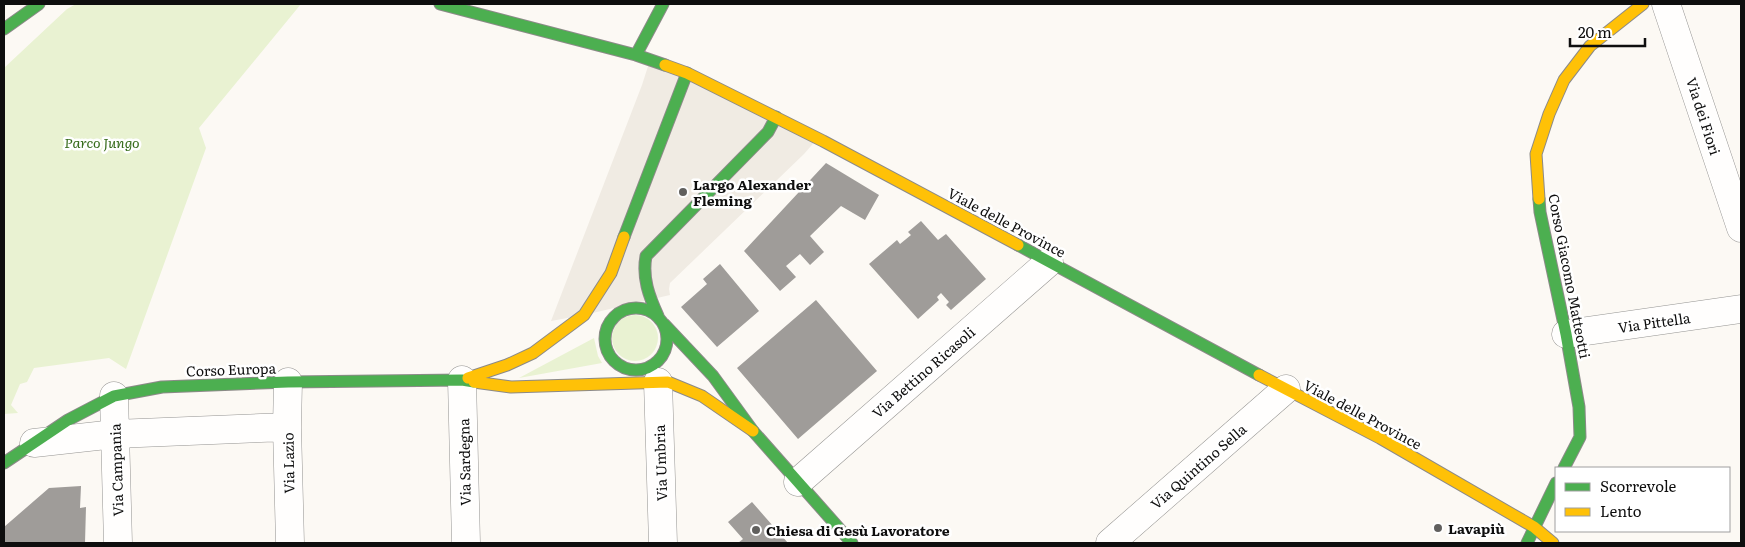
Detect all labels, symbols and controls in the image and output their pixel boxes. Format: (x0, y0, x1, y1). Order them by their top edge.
scale bar (1570, 15, 1645, 47)
text: 20 m (1578, 20, 1612, 43)
street label: Via dei Fiori (1682, 74, 1726, 158)
park label: Parco Jungo (64, 132, 140, 152)
place label: Largo Alexander Fleming (693, 174, 812, 210)
street label: Viale delle Province (944, 182, 1070, 262)
marker: Largo Alexander Fleming (677, 186, 689, 198)
street label: Corso Giacomo Matteotti (1544, 192, 1596, 360)
street label: Via Pittella (1616, 307, 1692, 337)
street label: Via Bettino Ricasoli (867, 321, 979, 422)
street label: Corso Europa (186, 357, 277, 381)
street label: Viale delle Province (1300, 374, 1426, 454)
street label: Via Sardegna (453, 418, 475, 506)
street label: Via Quintino Sella (1146, 418, 1251, 513)
street label: Via Campania (104, 423, 128, 517)
street label: Via Umbria (649, 424, 671, 502)
street label: Via Lazio (277, 432, 299, 494)
legend (1555, 467, 1730, 532)
text: Scorrevole (1600, 474, 1677, 497)
text: Lento (1600, 499, 1642, 522)
place label: Lavapiù (1448, 518, 1505, 538)
place label: Chiesa di Gesù Lavoratore (766, 520, 950, 540)
marker: Lavapiù (1432, 522, 1444, 534)
marker: Chiesa di Gesù Lavoratore (750, 524, 762, 536)

